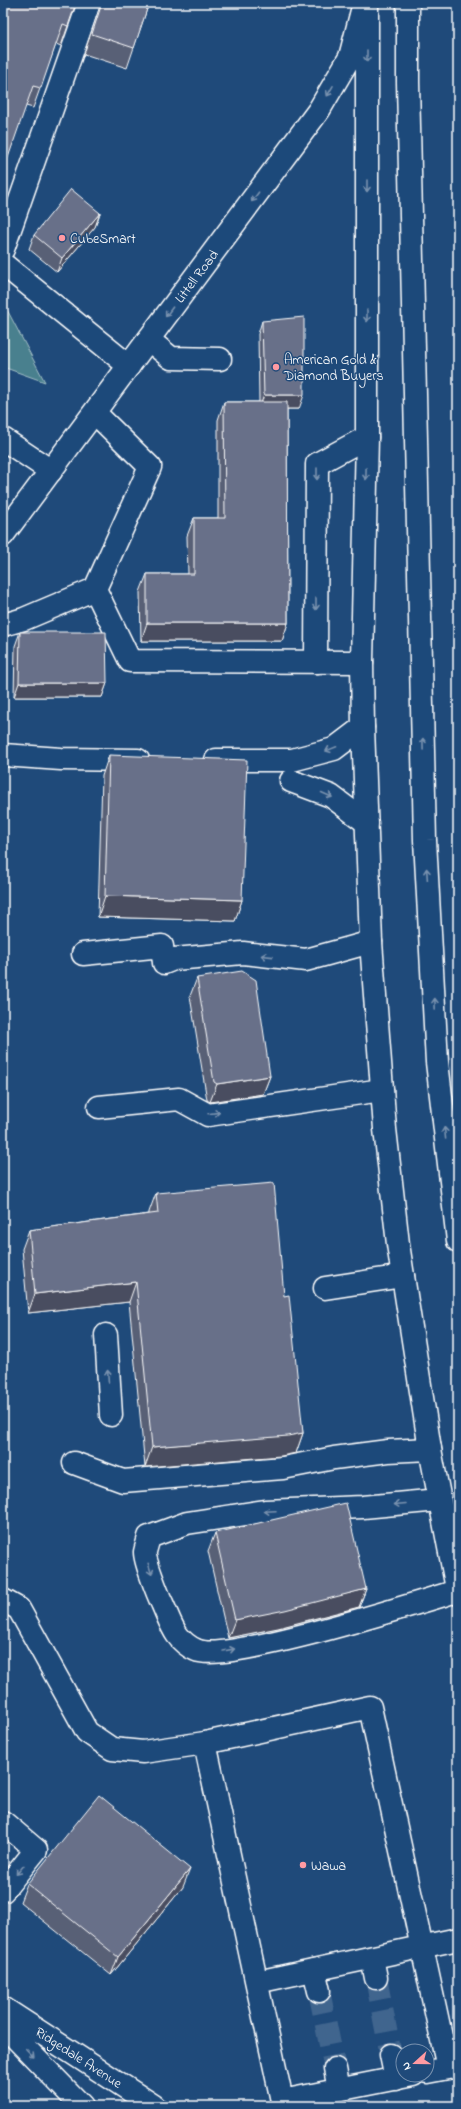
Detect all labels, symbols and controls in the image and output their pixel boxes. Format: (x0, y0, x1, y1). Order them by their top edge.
one-way arrow (363, 49, 371, 62)
one-way arrow (326, 85, 334, 97)
one-way arrow (363, 179, 371, 192)
one-way arrow (251, 191, 259, 202)
place label: CubeSmart (70, 229, 136, 250)
marker: CubeSmart (57, 233, 67, 243)
street label: Littell Road (170, 246, 224, 308)
one-way arrow (165, 307, 173, 318)
one-way arrow (363, 309, 371, 322)
place label: American Gold & Diamond Buyers (283, 350, 384, 388)
marker: American Gold & Diamond Buyers (271, 362, 281, 372)
one-way arrow (313, 467, 321, 480)
one-way arrow (362, 467, 370, 480)
one-way arrow (312, 597, 320, 610)
one-way arrow (419, 738, 427, 751)
one-way arrow (325, 745, 337, 753)
one-way arrow (321, 792, 333, 800)
one-way arrow (424, 868, 431, 881)
one-way arrow (261, 952, 274, 960)
one-way arrow (431, 998, 438, 1011)
one-way arrow (207, 1110, 220, 1117)
one-way arrow (441, 1127, 449, 1140)
one-way arrow (105, 1370, 112, 1383)
one-way arrow (394, 1500, 407, 1507)
one-way arrow (264, 1507, 277, 1514)
one-way arrow (147, 1562, 154, 1575)
one-way arrow (222, 1646, 235, 1654)
place label: Wawa (311, 1856, 346, 1877)
marker: Wawa (298, 1860, 308, 1870)
one-way arrow (15, 1865, 24, 1876)
street label: Ridgedale Avenue (30, 2022, 126, 2096)
north arrow (395, 2043, 435, 2083)
one-way arrow (25, 2048, 35, 2058)
text: N (398, 2060, 415, 2073)

